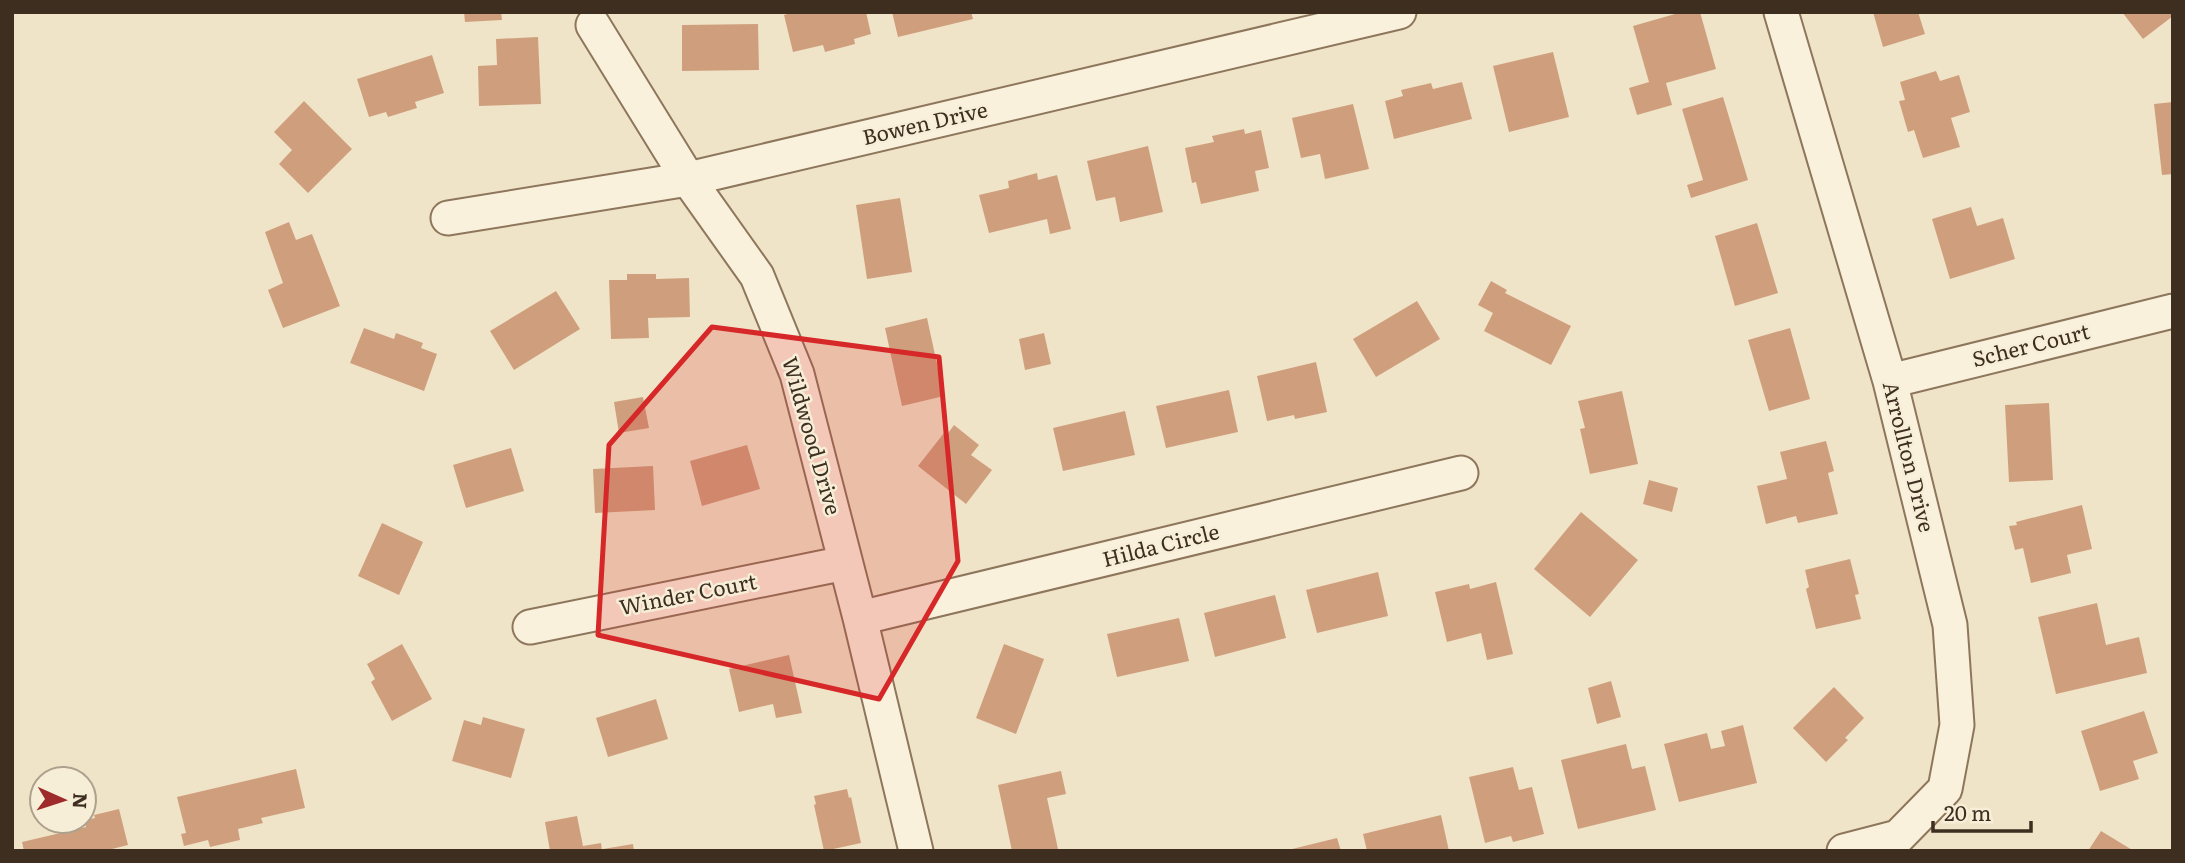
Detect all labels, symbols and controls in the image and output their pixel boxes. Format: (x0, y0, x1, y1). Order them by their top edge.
street label: Bowen Drive (859, 92, 990, 151)
street label: Scher Court (1968, 314, 2093, 373)
street label: Wildwood Drive (776, 352, 851, 518)
street label: Arrollton Drive (1877, 378, 1944, 535)
street label: Hilda Circle (1099, 514, 1222, 573)
street label: Winder Court (616, 564, 759, 621)
north arrow (28, 765, 98, 835)
scale bar (1933, 790, 2031, 834)
text: N (67, 792, 95, 810)
text: 20 m (1944, 796, 1991, 827)

